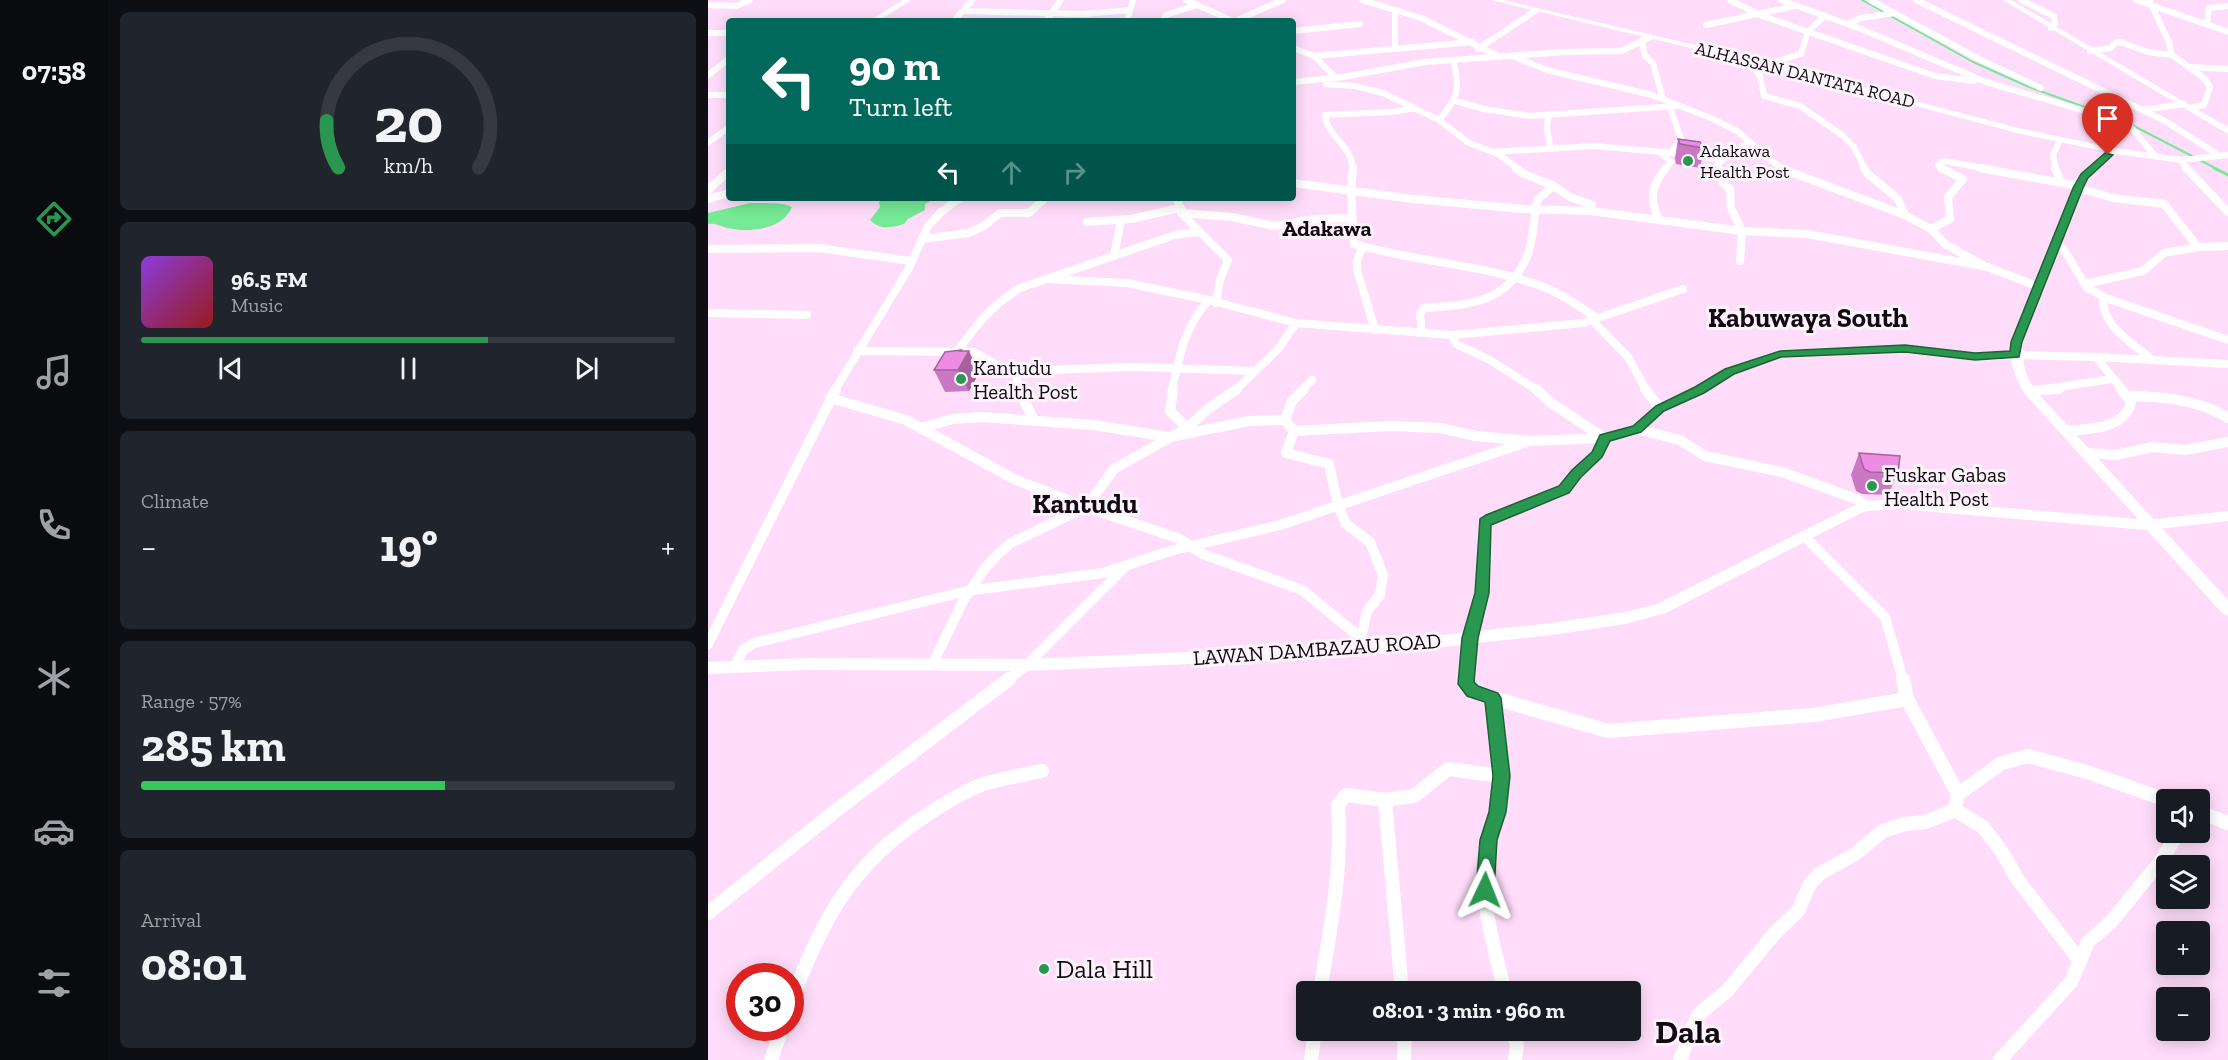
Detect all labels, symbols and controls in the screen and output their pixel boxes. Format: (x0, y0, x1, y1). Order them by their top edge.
street label: ALHASSAN DANTATA ROAD (1693, 37, 1917, 113)
text: 90 m (849, 40, 940, 91)
icon: left (750, 42, 828, 120)
text: 07:58 (22, 55, 86, 87)
text: 20 (373, 83, 443, 158)
text: Turn left (849, 91, 952, 123)
pin (2082, 93, 2133, 155)
icon: arrive (2091, 102, 2124, 135)
place label: Adakawa Health Post (1700, 140, 1790, 183)
text: km/h (384, 153, 432, 178)
marker: Adakawa Health Post (1681, 154, 1695, 168)
icon: left (932, 156, 965, 189)
icon: ahead (995, 156, 1028, 189)
icon: right (1058, 156, 1091, 189)
icon: directions (33, 198, 75, 240)
district label: Adakawa (1282, 215, 1372, 242)
text: 96.5 FM (231, 266, 307, 293)
text: Music (231, 293, 283, 317)
district label: Kabuwaya South (1708, 302, 1908, 334)
icon: music (33, 351, 75, 393)
icon: previous (214, 352, 247, 385)
icon: pause (392, 352, 425, 385)
icon: next (570, 352, 603, 385)
place label: Kantudu Health Post (973, 355, 1078, 404)
marker: Kantudu Health Post (954, 372, 968, 386)
place label: Fuskar Gabas Health Post (1884, 462, 2006, 511)
marker: Fuskar Gabas Health Post (1865, 479, 1879, 493)
district label: Kantudu (1032, 488, 1138, 520)
text: Climate (141, 489, 209, 513)
icon: phone (33, 504, 75, 546)
text: 19° (380, 519, 438, 573)
text: − (141, 527, 156, 566)
text: + (661, 527, 675, 566)
street label: LAWAN DAMBAZAU ROAD (1192, 628, 1442, 670)
icon: climate (33, 657, 75, 699)
text: Range · 57% (141, 689, 242, 713)
text: 285 km (141, 719, 286, 773)
map controls (2156, 789, 2210, 1041)
button: sound (2156, 789, 2210, 843)
icon: car (33, 810, 75, 852)
button: layers (2156, 855, 2210, 909)
position arrow (1453, 858, 1517, 922)
text: Arrival (141, 908, 201, 932)
button: + (2156, 921, 2210, 975)
text: 08:01 (141, 938, 246, 992)
place label: Dala Hill (1056, 953, 1153, 985)
icon: filters (33, 962, 75, 1004)
marker: Dala Hill (1037, 962, 1051, 976)
speed limit sign: 30 (726, 963, 804, 1041)
button: − (2156, 987, 2210, 1041)
text: 08:01 · 3 min · 960 m (1372, 997, 1565, 1024)
district label: Dala (1655, 1012, 1721, 1051)

